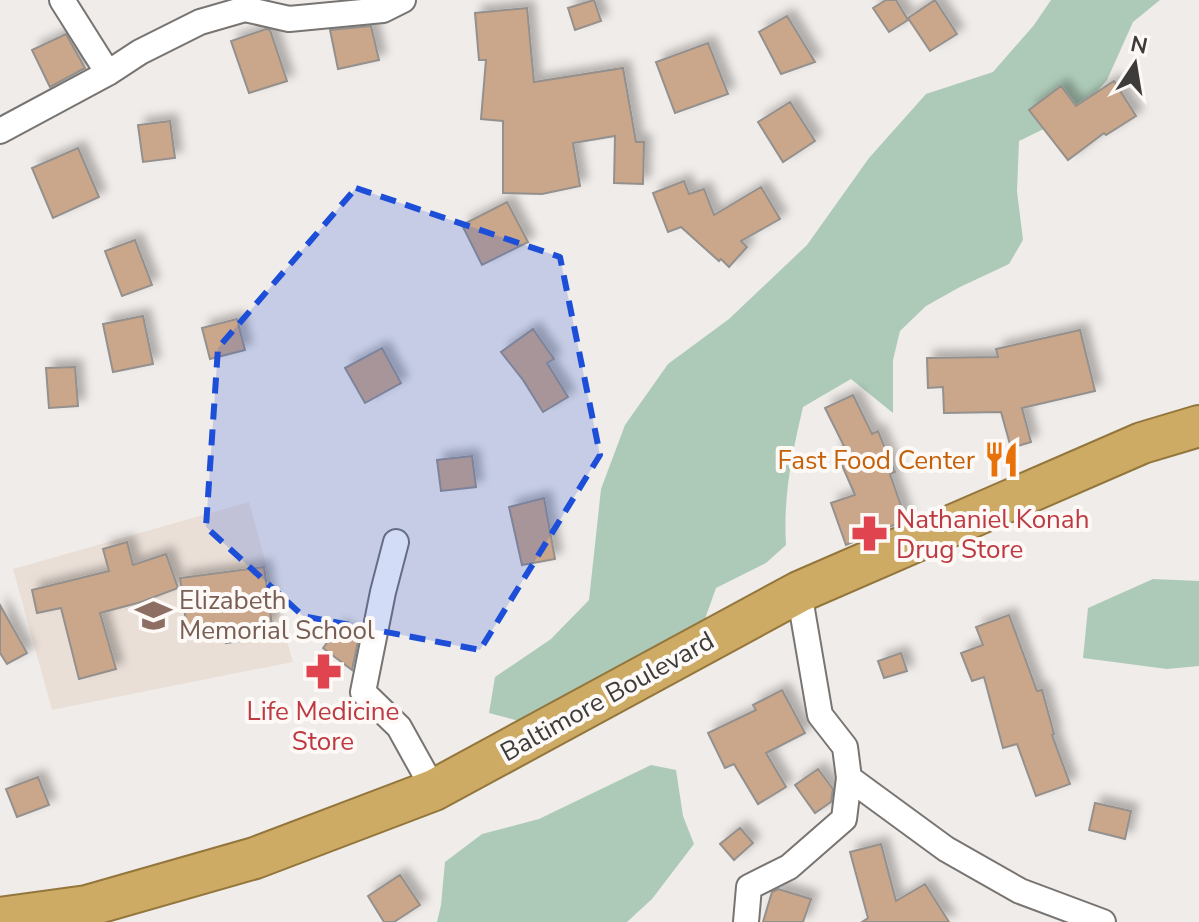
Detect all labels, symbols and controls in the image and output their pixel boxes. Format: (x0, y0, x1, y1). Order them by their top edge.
north arrow (1095, 24, 1175, 104)
text: N (1128, 29, 1150, 62)
restaurant icon: Fast Food Center (982, 441, 1020, 479)
place label: Fast Food Center (778, 443, 976, 478)
place label: Nathaniel Konah Drug Store (896, 502, 1089, 567)
pharmacy icon: Nathaniel Konah Drug Store (851, 515, 889, 553)
place label: Elizabeth Memorial School (179, 583, 375, 648)
school or university icon: Elizabeth Memorial School (134, 596, 172, 634)
street label: Baltimore Boulevard (494, 623, 720, 770)
pharmacy icon: Life Medicine Store (304, 653, 342, 691)
place label: Life Medicine Store (247, 694, 399, 759)

